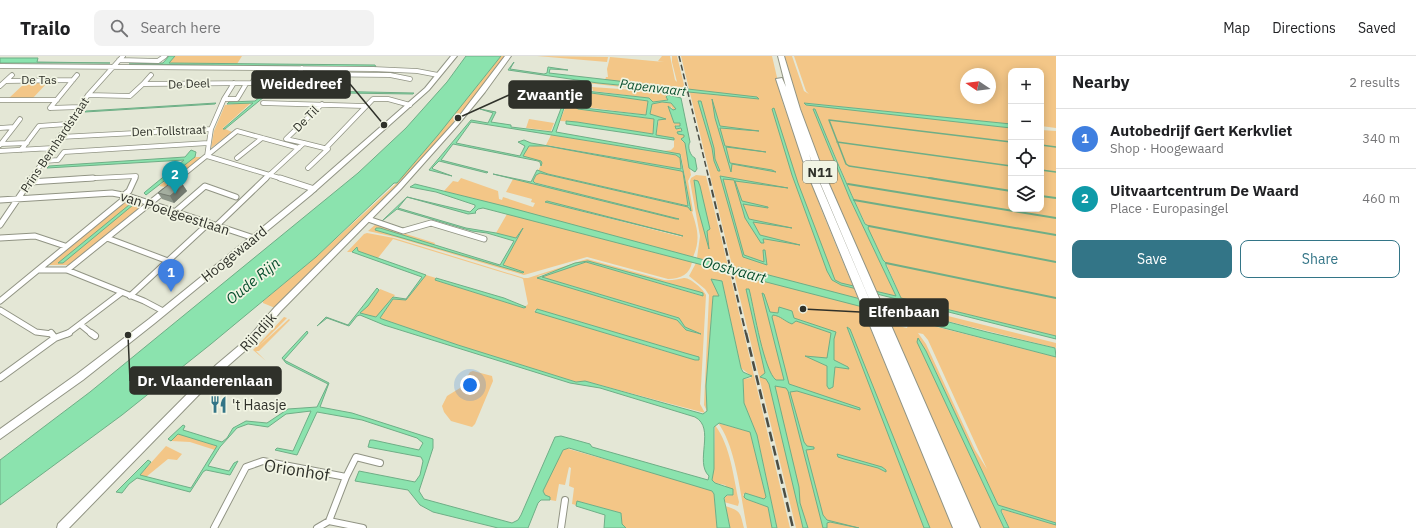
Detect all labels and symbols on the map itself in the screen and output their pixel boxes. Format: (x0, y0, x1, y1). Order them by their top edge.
north arrow (960, 68, 996, 104)
callout: Weidedreef (252, 71, 350, 98)
street label: De Tas (21, 72, 57, 87)
text: Weidedreef (260, 74, 343, 93)
street label: De Deel (168, 75, 210, 92)
water label: Papenvaart (619, 75, 688, 100)
callout: Zwaantje (509, 81, 591, 108)
text: Zwaantje (517, 85, 583, 104)
street label: Prins Bernhardstraat (17, 94, 92, 195)
street label: De Til (290, 103, 322, 135)
street label: Den Tollstraat (131, 122, 207, 139)
pin: 2 (162, 161, 188, 194)
road number: N11 (803, 161, 837, 183)
street label: van Poelgeestlaan (118, 187, 232, 239)
street label: Hoogewaard (198, 222, 270, 286)
water label: Oostvaart (700, 252, 769, 287)
water label: Oude Rijn (222, 253, 284, 308)
pin: 1 (158, 259, 184, 292)
callout: Elfenbaan (860, 299, 948, 326)
text: Elfenbaan (868, 302, 940, 321)
street label: Rijndijk (236, 308, 281, 355)
callout: Dr. Vlaanderenlaan (130, 367, 281, 394)
text: Dr. Vlaanderenlaan (137, 371, 273, 390)
your location (460, 375, 480, 395)
restaurant icon: 't Haasje (209, 395, 229, 415)
place label: 't Haasje (232, 396, 287, 414)
street label: Orionhof (263, 454, 332, 486)

